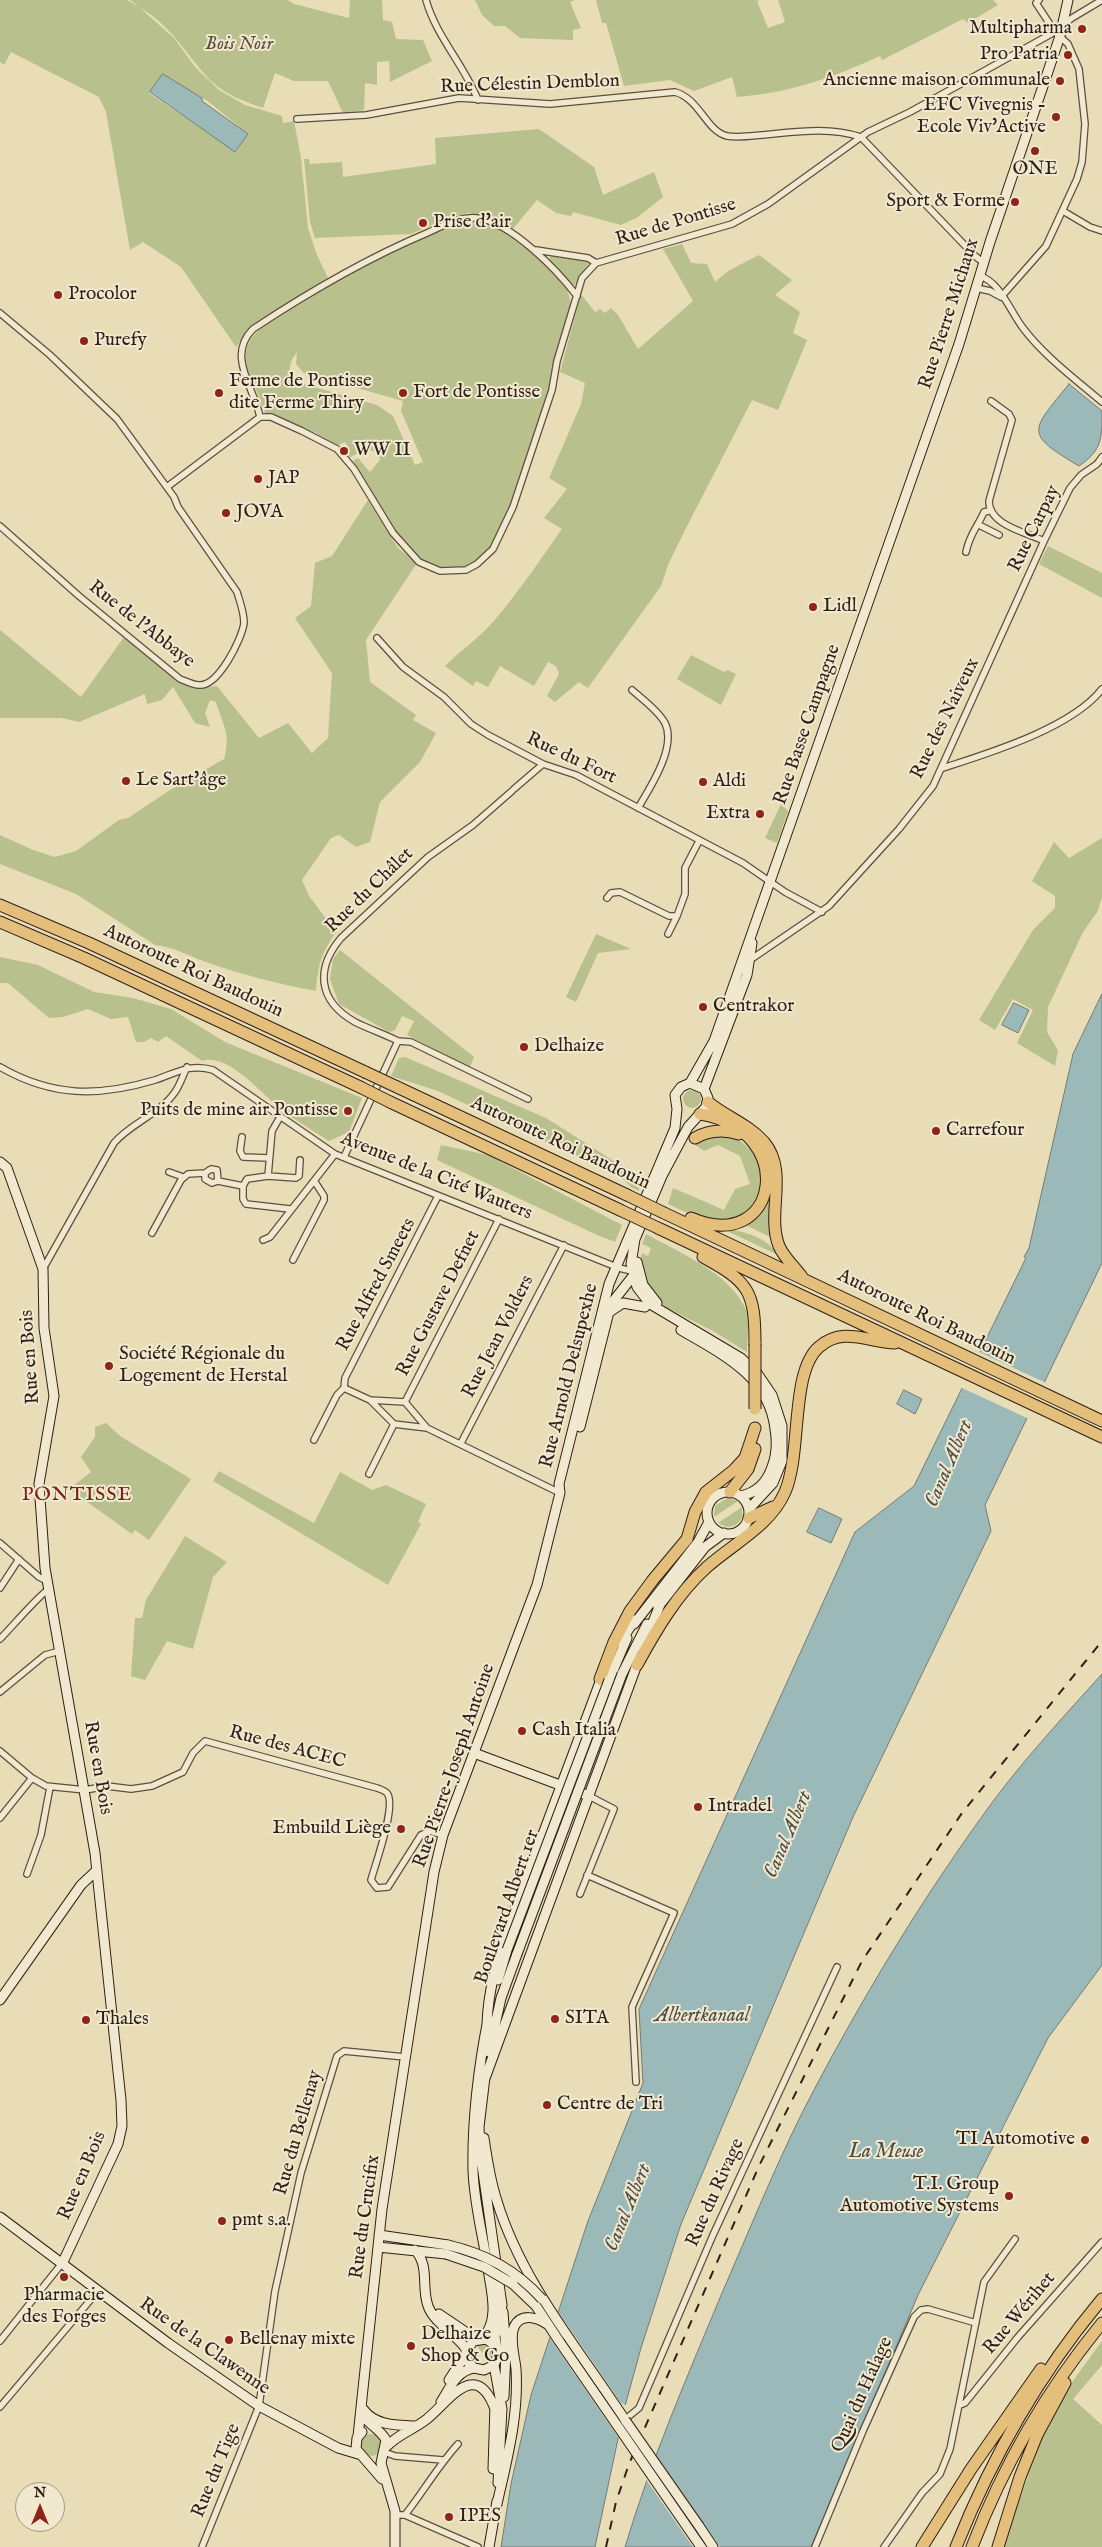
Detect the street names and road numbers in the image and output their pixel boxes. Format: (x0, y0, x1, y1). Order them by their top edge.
street label: Rue Célestin Demblon (440, 70, 620, 100)
street label: Rue de Pontisse (613, 194, 739, 252)
street label: Rue Pierre Michaux (915, 236, 985, 392)
street label: Rue Carpay (1004, 482, 1066, 576)
street label: Rue de l'Abbaye (83, 576, 199, 674)
street label: Rue Basse Campagne (770, 642, 846, 808)
street label: Rue des Naiveux (907, 655, 985, 783)
street label: Rue du Fort (522, 728, 620, 790)
street label: Rue du Châlet (321, 843, 419, 939)
street label: Autoroute Roi Baudouin (100, 920, 286, 1024)
street label: Autoroute Roi Baudouin (467, 1092, 653, 1196)
street label: Avenue de la Cité Wauters (337, 1128, 535, 1226)
street label: Rue Alfred Smeets (332, 1215, 422, 1355)
street label: Rue Gustave Defnet (392, 1227, 486, 1381)
street label: Autoroute Roi Baudouin (833, 1265, 1019, 1371)
street label: Rue Jean Volders (458, 1272, 540, 1402)
street label: Rue Arnold Delsupexhe (536, 1281, 604, 1471)
street label: Rue en Bois (16, 1309, 46, 1405)
street label: Rue Pierre-Joseph Antoine (409, 1661, 501, 1871)
street label: Rue en Bois (78, 1719, 116, 1817)
street label: Rue des ACEC (226, 1721, 348, 1775)
street label: Boulevard Albert 1er (471, 1827, 545, 1987)
street label: Rue du Bellenay (270, 2068, 328, 2198)
street label: Rue en Bois (54, 2128, 112, 2224)
street label: Rue du Rivage (682, 2135, 750, 2251)
street label: Rue du Crucifix (346, 2153, 386, 2281)
street label: Rue Wérihet (979, 2268, 1061, 2360)
street label: Rue de la Clawenne (134, 2293, 274, 2401)
street label: Quai du Halage (827, 2334, 899, 2456)
street label: Rue du Tige (188, 2421, 246, 2521)

